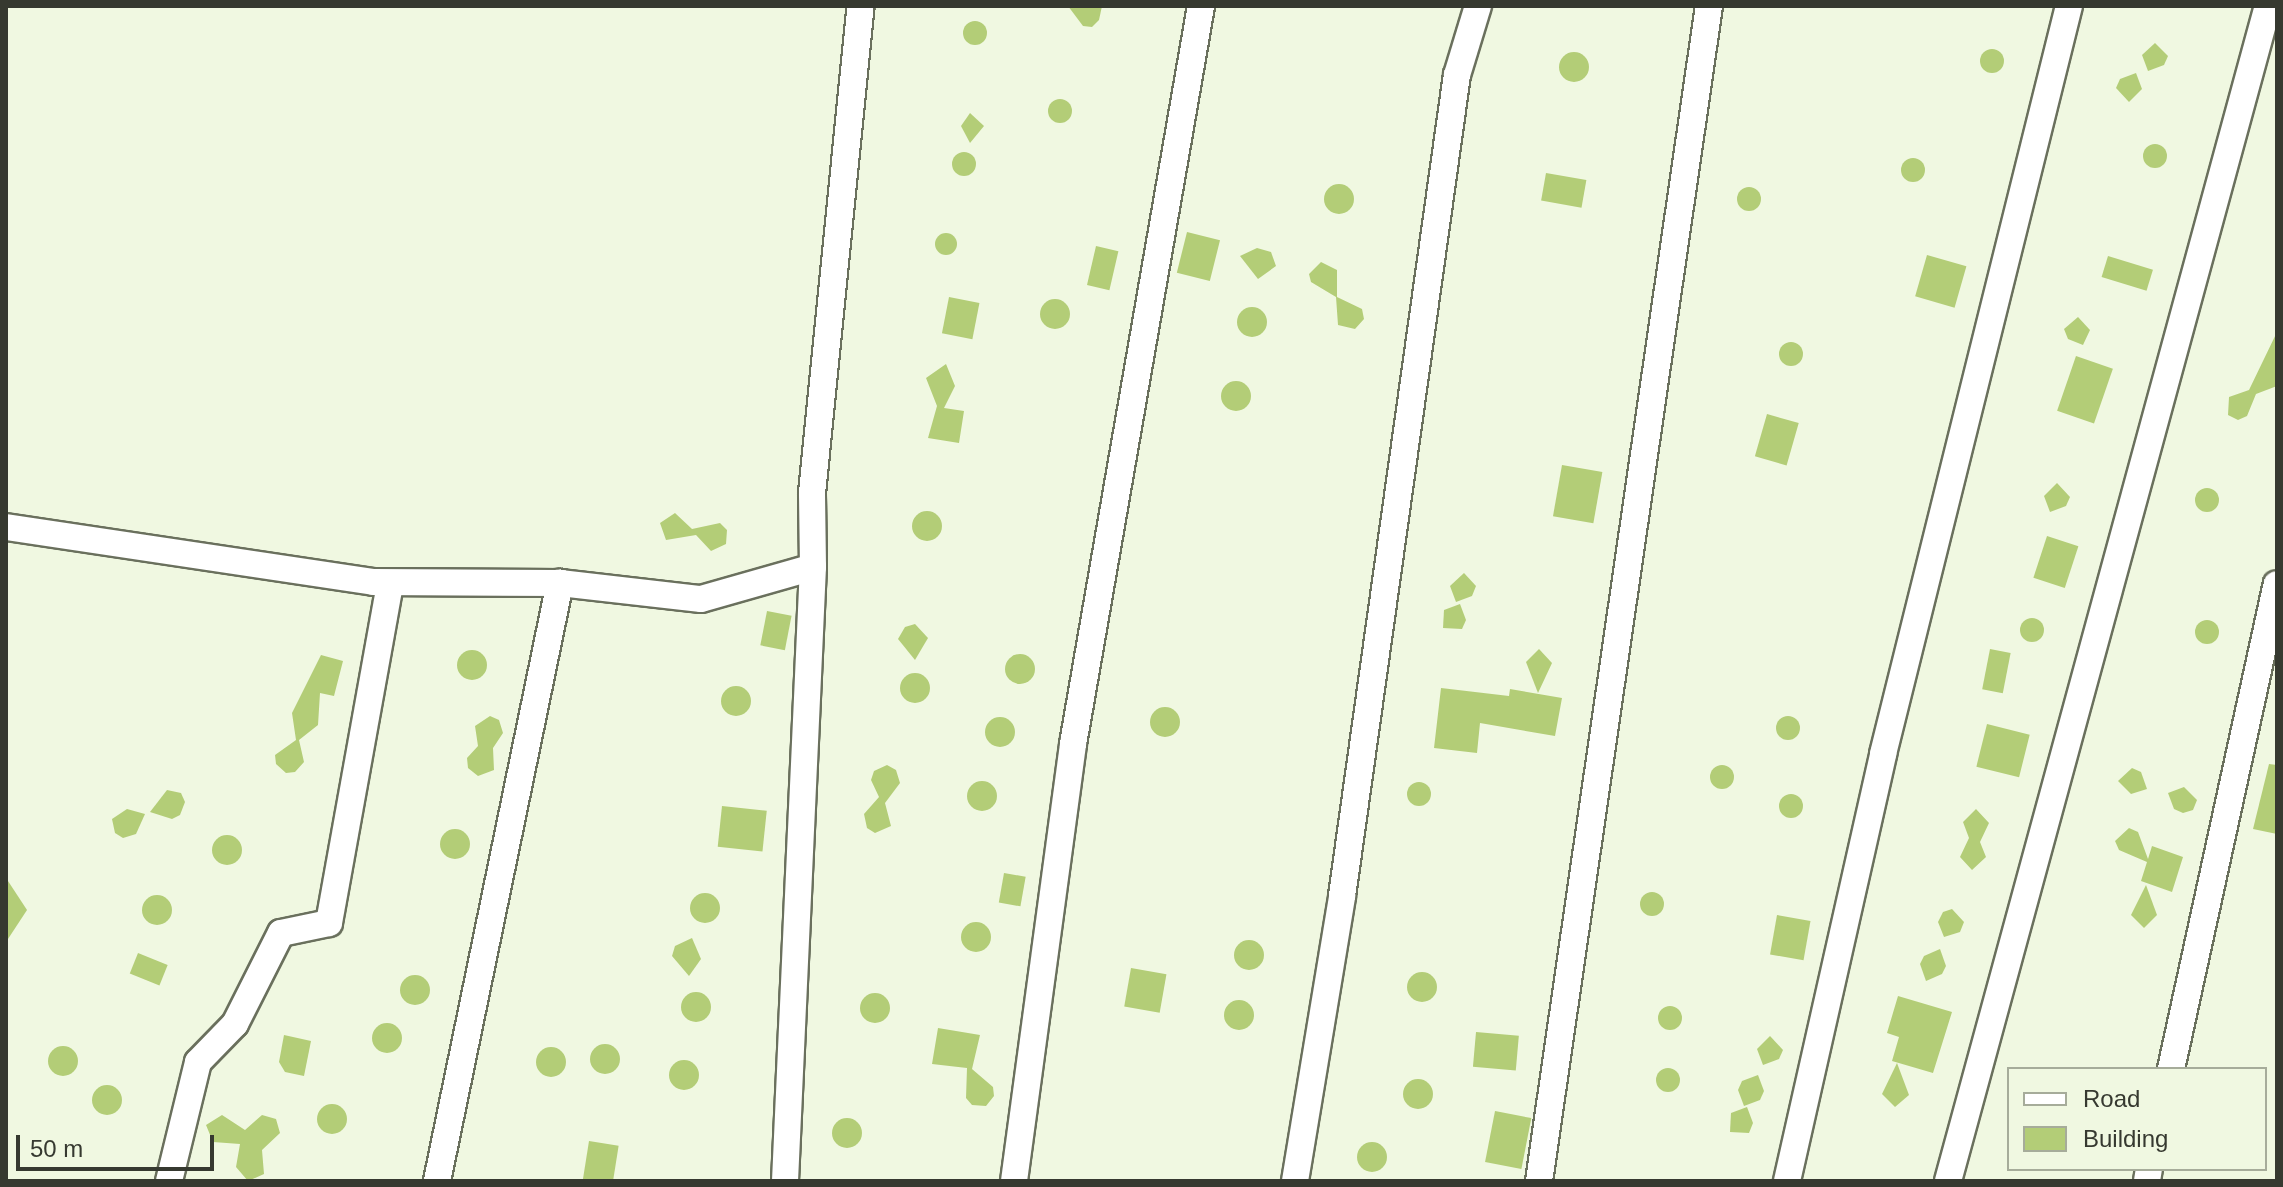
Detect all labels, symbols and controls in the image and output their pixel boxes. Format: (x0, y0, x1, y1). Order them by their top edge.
legend (2007, 1067, 2267, 1171)
text: Road (2083, 1085, 2140, 1112)
scale bar (20, 1119, 218, 1169)
text: Building (2083, 1125, 2168, 1152)
text: 50 m (30, 1135, 83, 1162)

